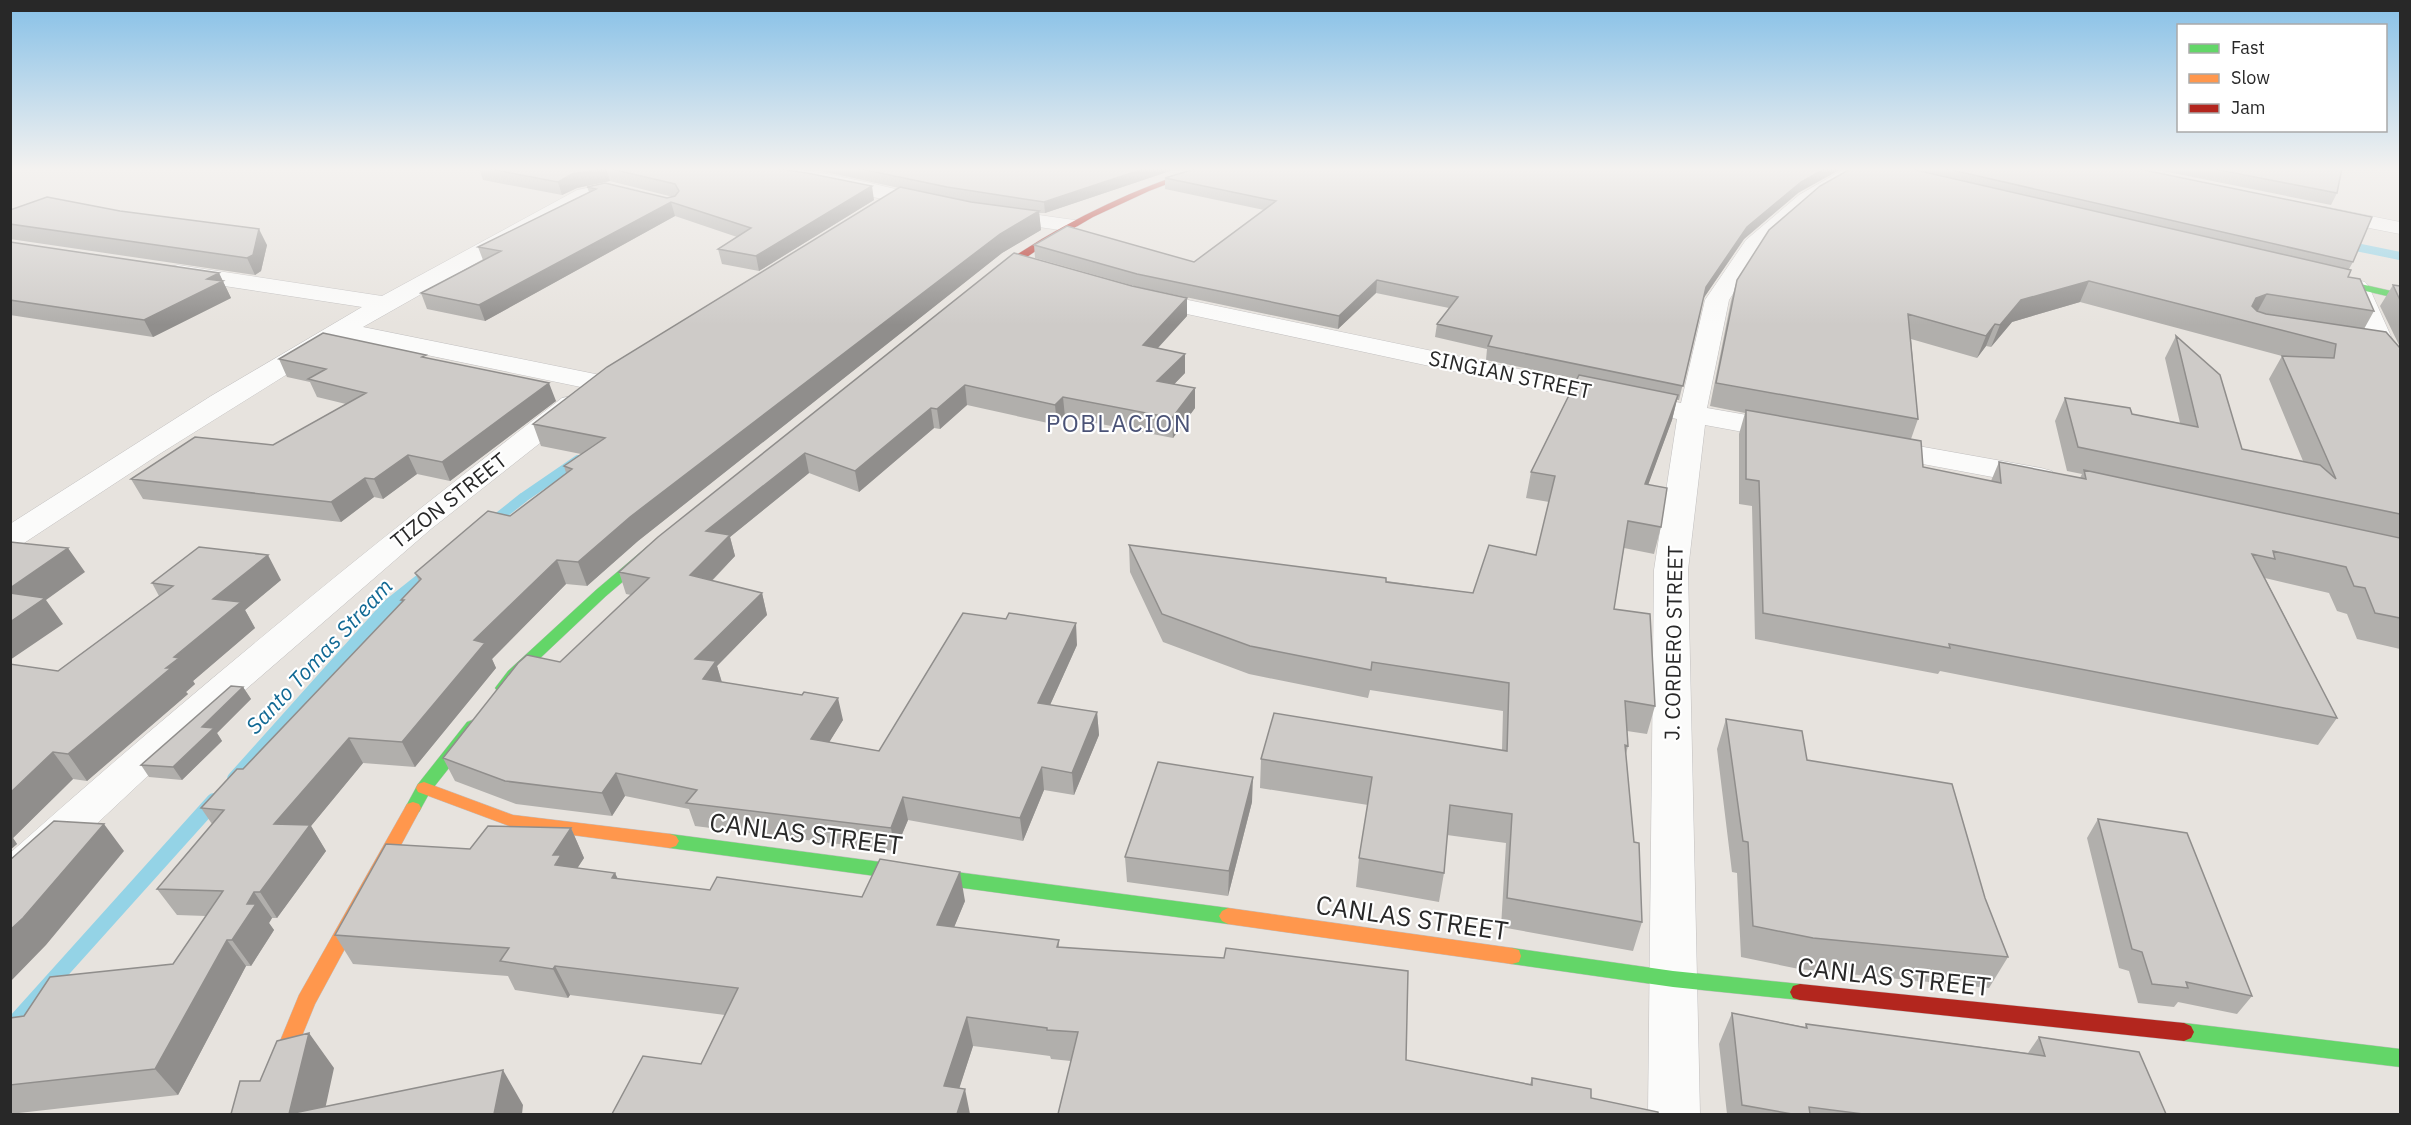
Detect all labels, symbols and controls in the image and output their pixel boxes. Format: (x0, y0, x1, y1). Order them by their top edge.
legend (2177, 24, 2387, 132)
text: Fast (2231, 36, 2265, 59)
text: Slow (2231, 66, 2270, 89)
text: Jam (2231, 96, 2266, 119)
street label: SINGIAN STREET (1426, 343, 1594, 405)
district label: POBLACION (1046, 407, 1192, 439)
street label: TIZON STREET (384, 446, 512, 555)
street label: J. CORDERO STREET (1657, 545, 1689, 741)
water label: Santo Tomas Stream (239, 572, 398, 740)
street label: CANLAS STREET (708, 804, 905, 862)
street label: CANLAS STREET (1314, 887, 1511, 947)
street label: CANLAS STREET (1796, 949, 1993, 1003)

